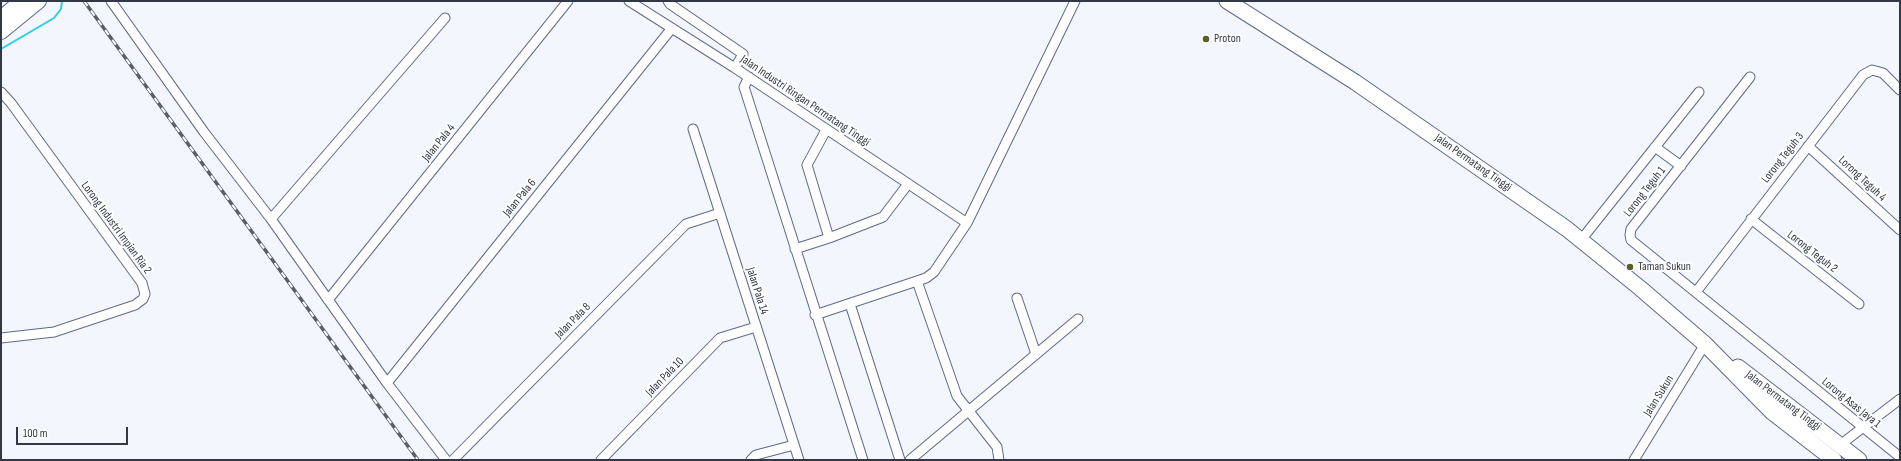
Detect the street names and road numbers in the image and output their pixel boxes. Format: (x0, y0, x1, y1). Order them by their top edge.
street label: Jalan Industri Ringan Permatang Tinggi (738, 52, 872, 150)
street label: Jalan Pala 4 (419, 121, 459, 165)
street label: Lorong Teguh 3 (1759, 130, 1807, 186)
street label: Jalan Permatang Tinggi (1432, 131, 1514, 195)
street label: Lorong Teguh 4 (1835, 153, 1889, 205)
street label: Lorong Teguh 1 (1621, 164, 1669, 220)
street label: Jalan Pala 6 (500, 176, 540, 220)
street label: Lorong Industri Impian Ria 2 (78, 179, 154, 277)
street label: Lorong Teguh 2 (1784, 228, 1840, 276)
street label: Jalan Pala 14 (743, 266, 771, 316)
street label: Jalan Pala 8 (552, 300, 594, 342)
street label: Jalan Pala 10 (643, 354, 687, 400)
street label: Jalan Permatang Tinggi (1742, 368, 1824, 434)
street label: Jalan Sukun (1641, 373, 1677, 419)
street label: Lorong Asas Jaya 1 (1819, 375, 1883, 431)

